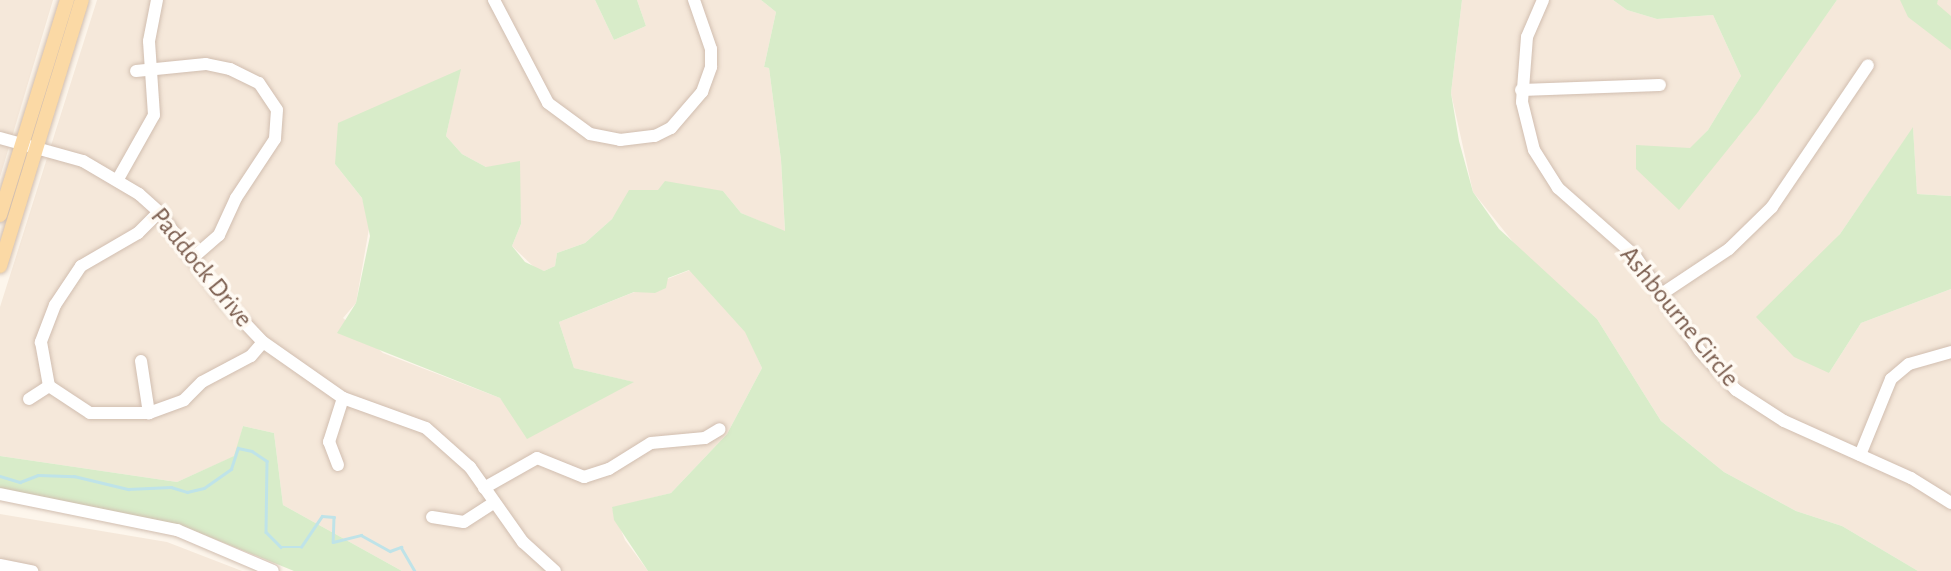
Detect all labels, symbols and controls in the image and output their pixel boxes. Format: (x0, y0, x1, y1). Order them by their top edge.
street label: Paddock Drive (143, 202, 259, 334)
street label: Ashbourne Circle (1613, 240, 1745, 394)

